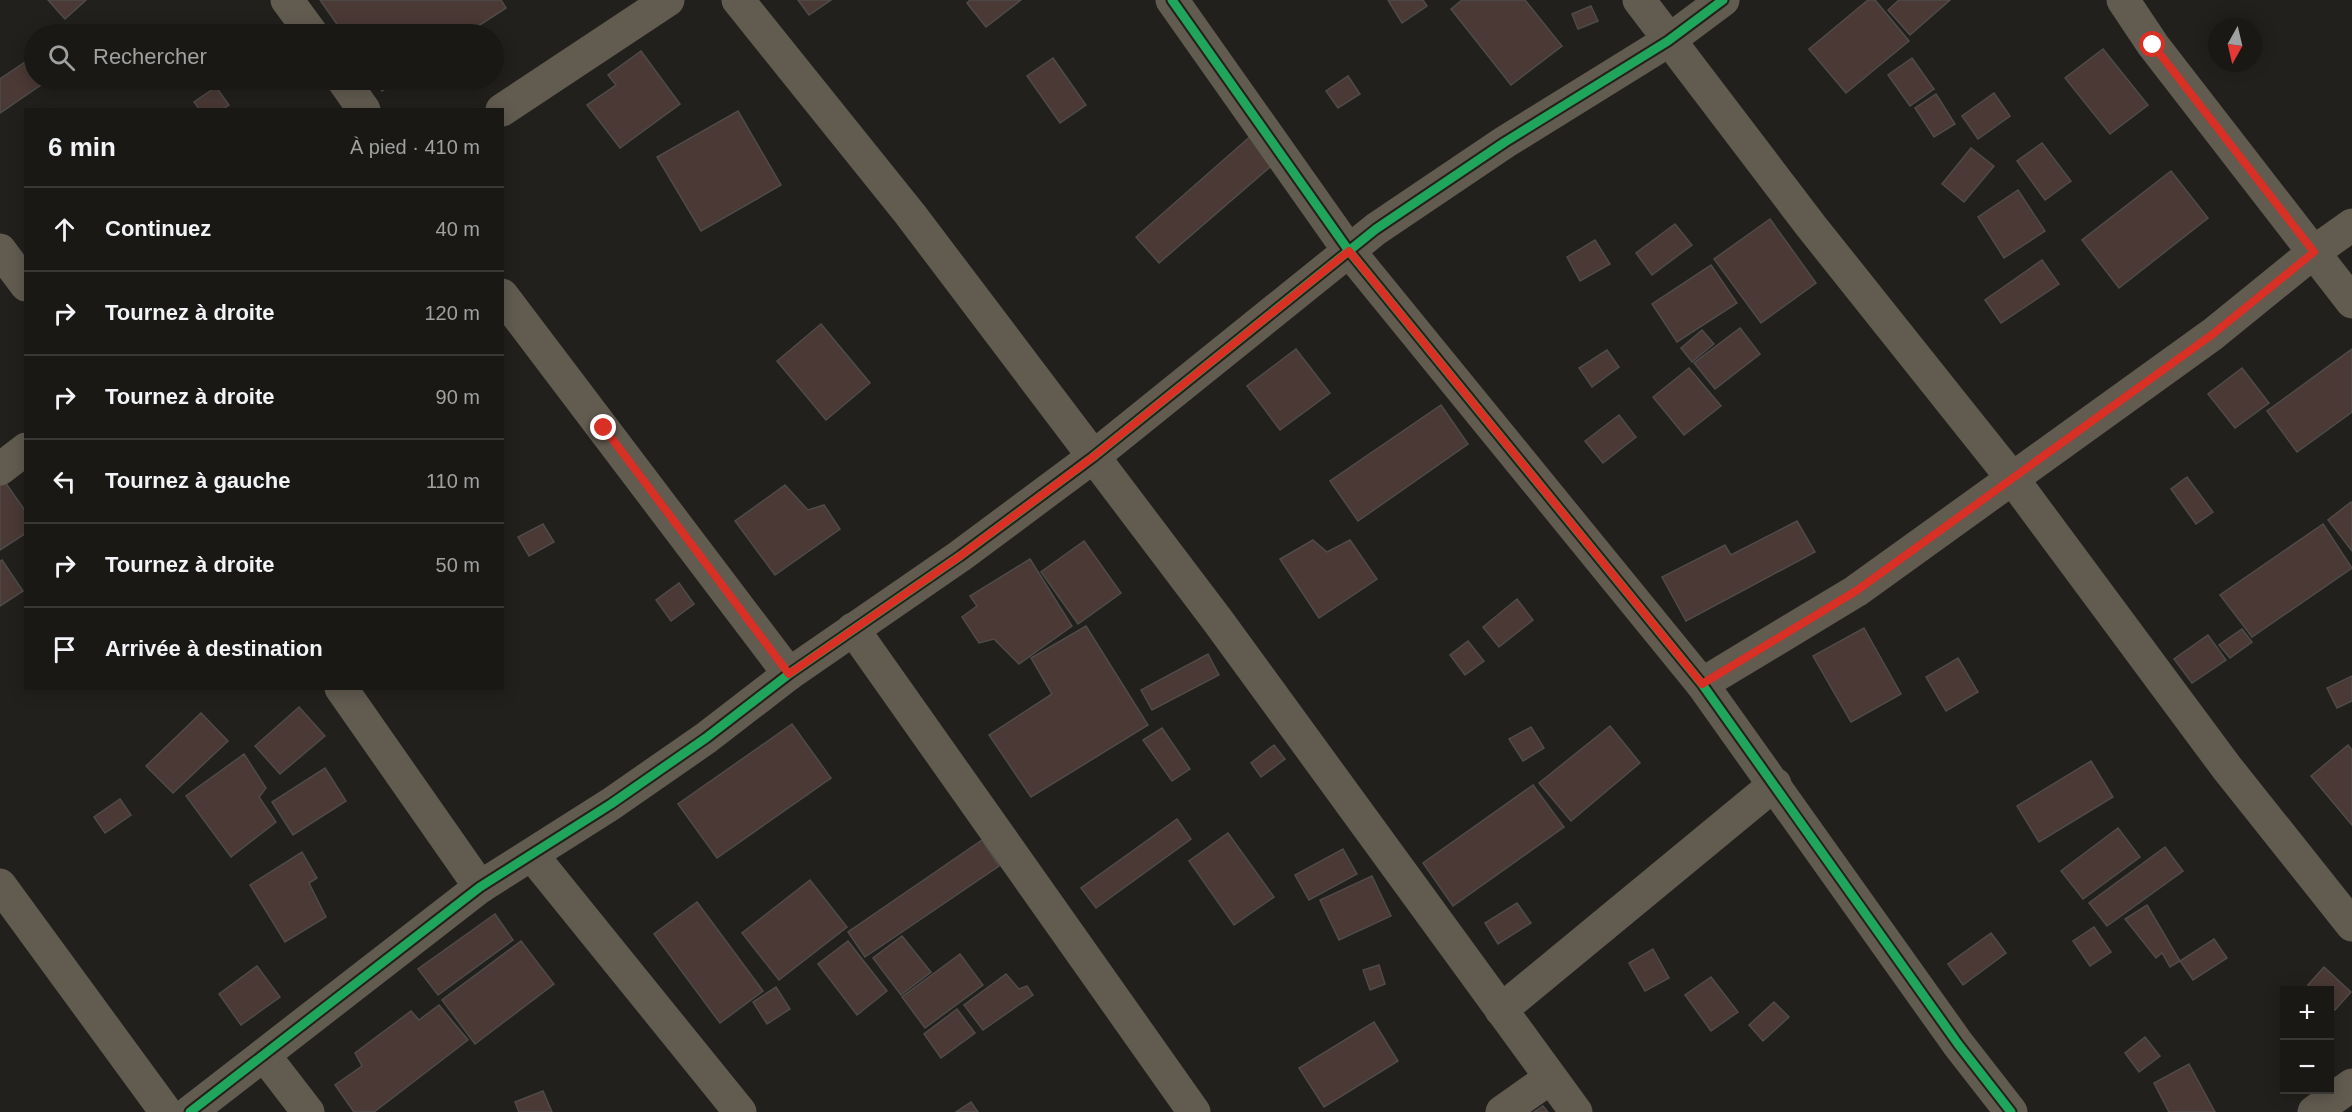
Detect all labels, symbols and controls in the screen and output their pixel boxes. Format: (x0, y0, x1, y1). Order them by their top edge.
north arrow (2208, 18, 2262, 72)
search box (24, 24, 504, 90)
route start (2139, 31, 2165, 57)
icon: search (45, 41, 78, 74)
text: Rechercher (93, 44, 207, 69)
text: 6 min (48, 132, 116, 162)
text: À pied · 410 m (350, 136, 480, 158)
icon: ahead (48, 213, 81, 246)
text: Continuez (105, 216, 211, 241)
text: 40 m (436, 218, 480, 240)
icon: right (48, 297, 81, 330)
text: Tournez à droite (105, 300, 275, 325)
text: 120 m (424, 302, 480, 324)
icon: right (48, 381, 81, 414)
text: Tournez à droite (105, 384, 275, 409)
text: 90 m (436, 386, 480, 408)
route end (590, 414, 616, 440)
icon: left (48, 465, 81, 498)
text: Tournez à gauche (105, 468, 290, 493)
text: 110 m (426, 470, 480, 492)
icon: right (48, 549, 81, 582)
text: Tournez à droite (105, 552, 275, 577)
text: 50 m (436, 554, 480, 576)
icon: arrive (48, 633, 81, 666)
text: Arrivée à destination (105, 636, 323, 661)
map controls (2280, 986, 2334, 1094)
button: + (2280, 986, 2334, 1040)
button: − (2280, 1040, 2334, 1094)

